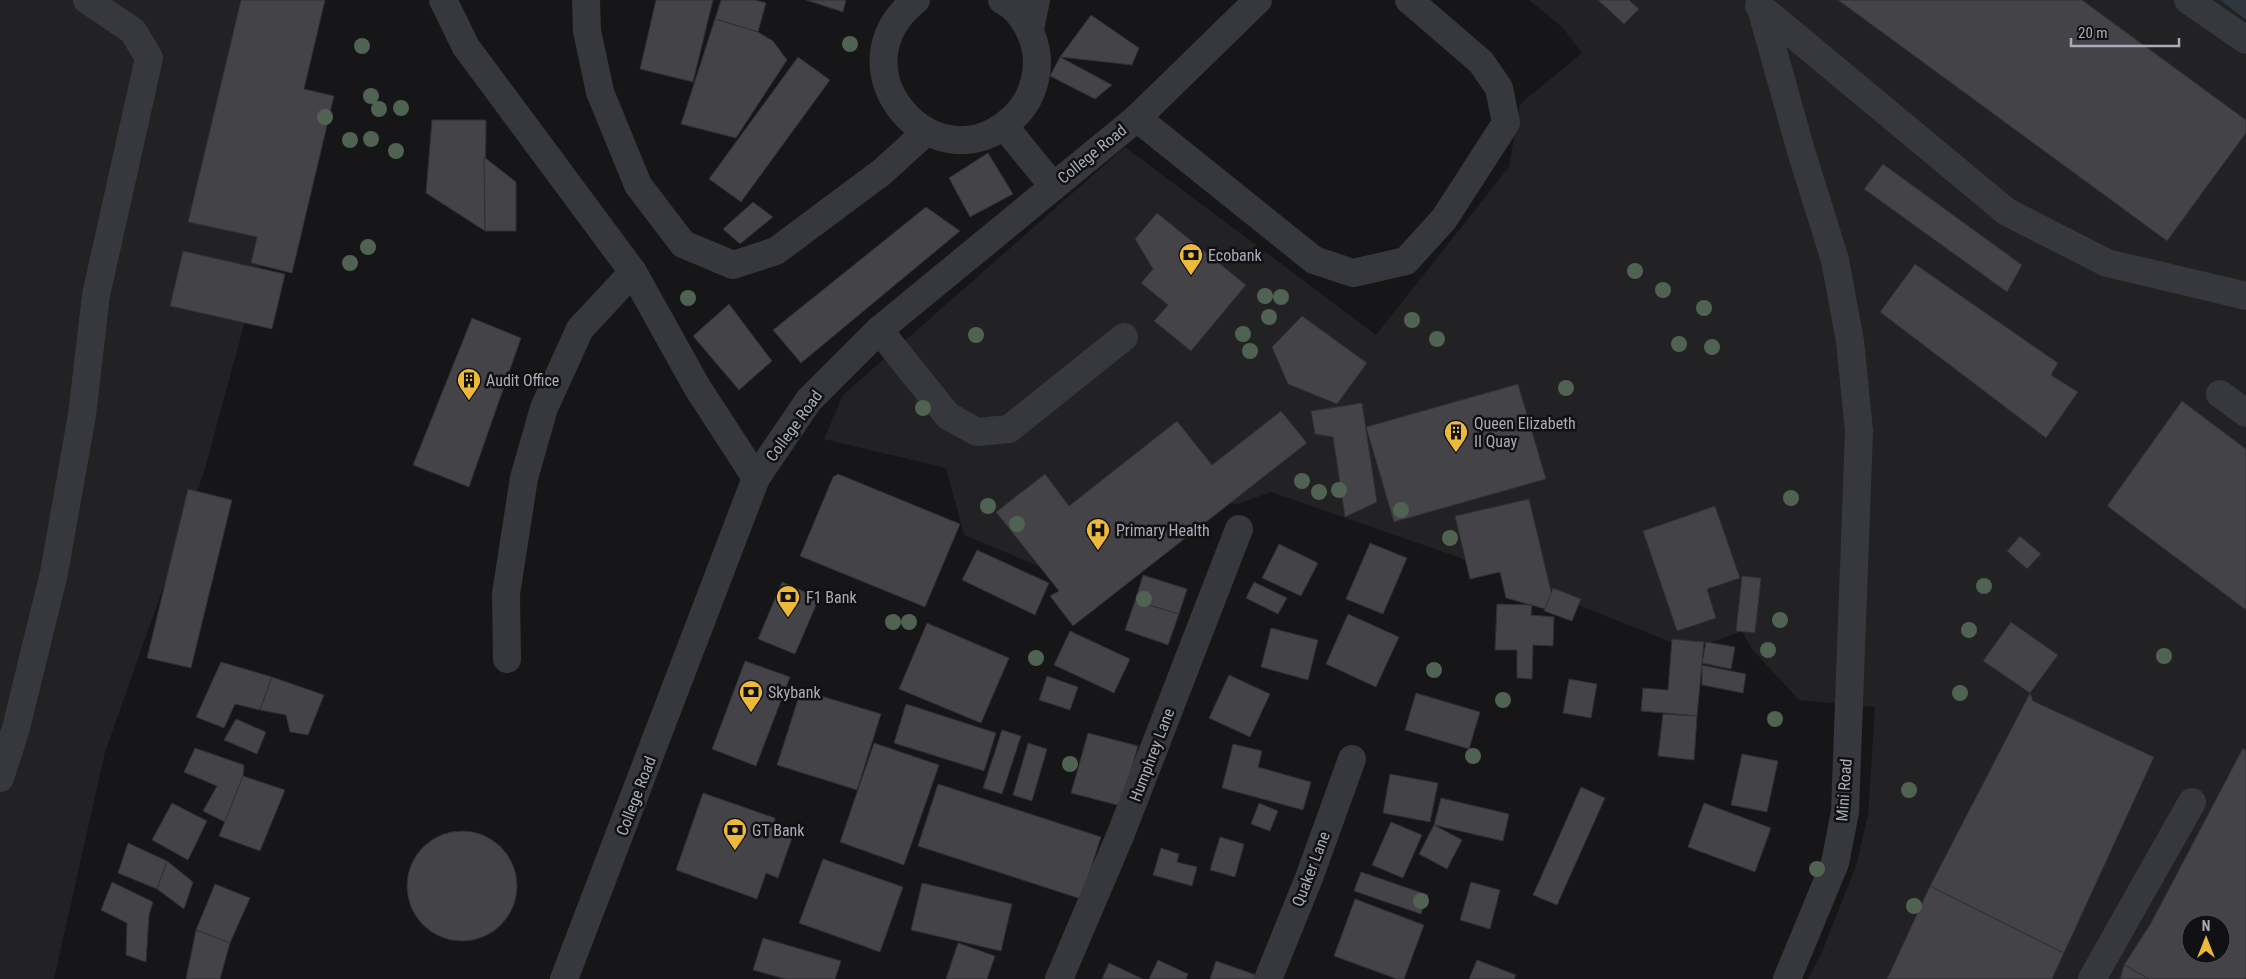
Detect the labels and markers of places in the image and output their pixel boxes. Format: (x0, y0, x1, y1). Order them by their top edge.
bank icon: Ecobank (1178, 242, 1204, 276)
place label: Ecobank (1208, 246, 1263, 265)
building icon: Audit Office (456, 367, 482, 401)
place label: Audit Office (486, 371, 559, 390)
place label: Queen Elizabeth II Quay (1474, 414, 1576, 451)
building icon: Queen Elizabeth II Quay (1443, 419, 1469, 453)
hospital icon: Primary Health (1085, 517, 1111, 551)
place label: Primary Health (1116, 521, 1210, 540)
bank icon: F1 Bank (775, 584, 801, 618)
place label: F1 Bank (806, 588, 857, 607)
bank icon: Skybank (738, 679, 764, 713)
place label: Skybank (768, 683, 821, 702)
bank icon: GT Bank (722, 817, 748, 851)
place label: GT Bank (752, 821, 805, 840)

